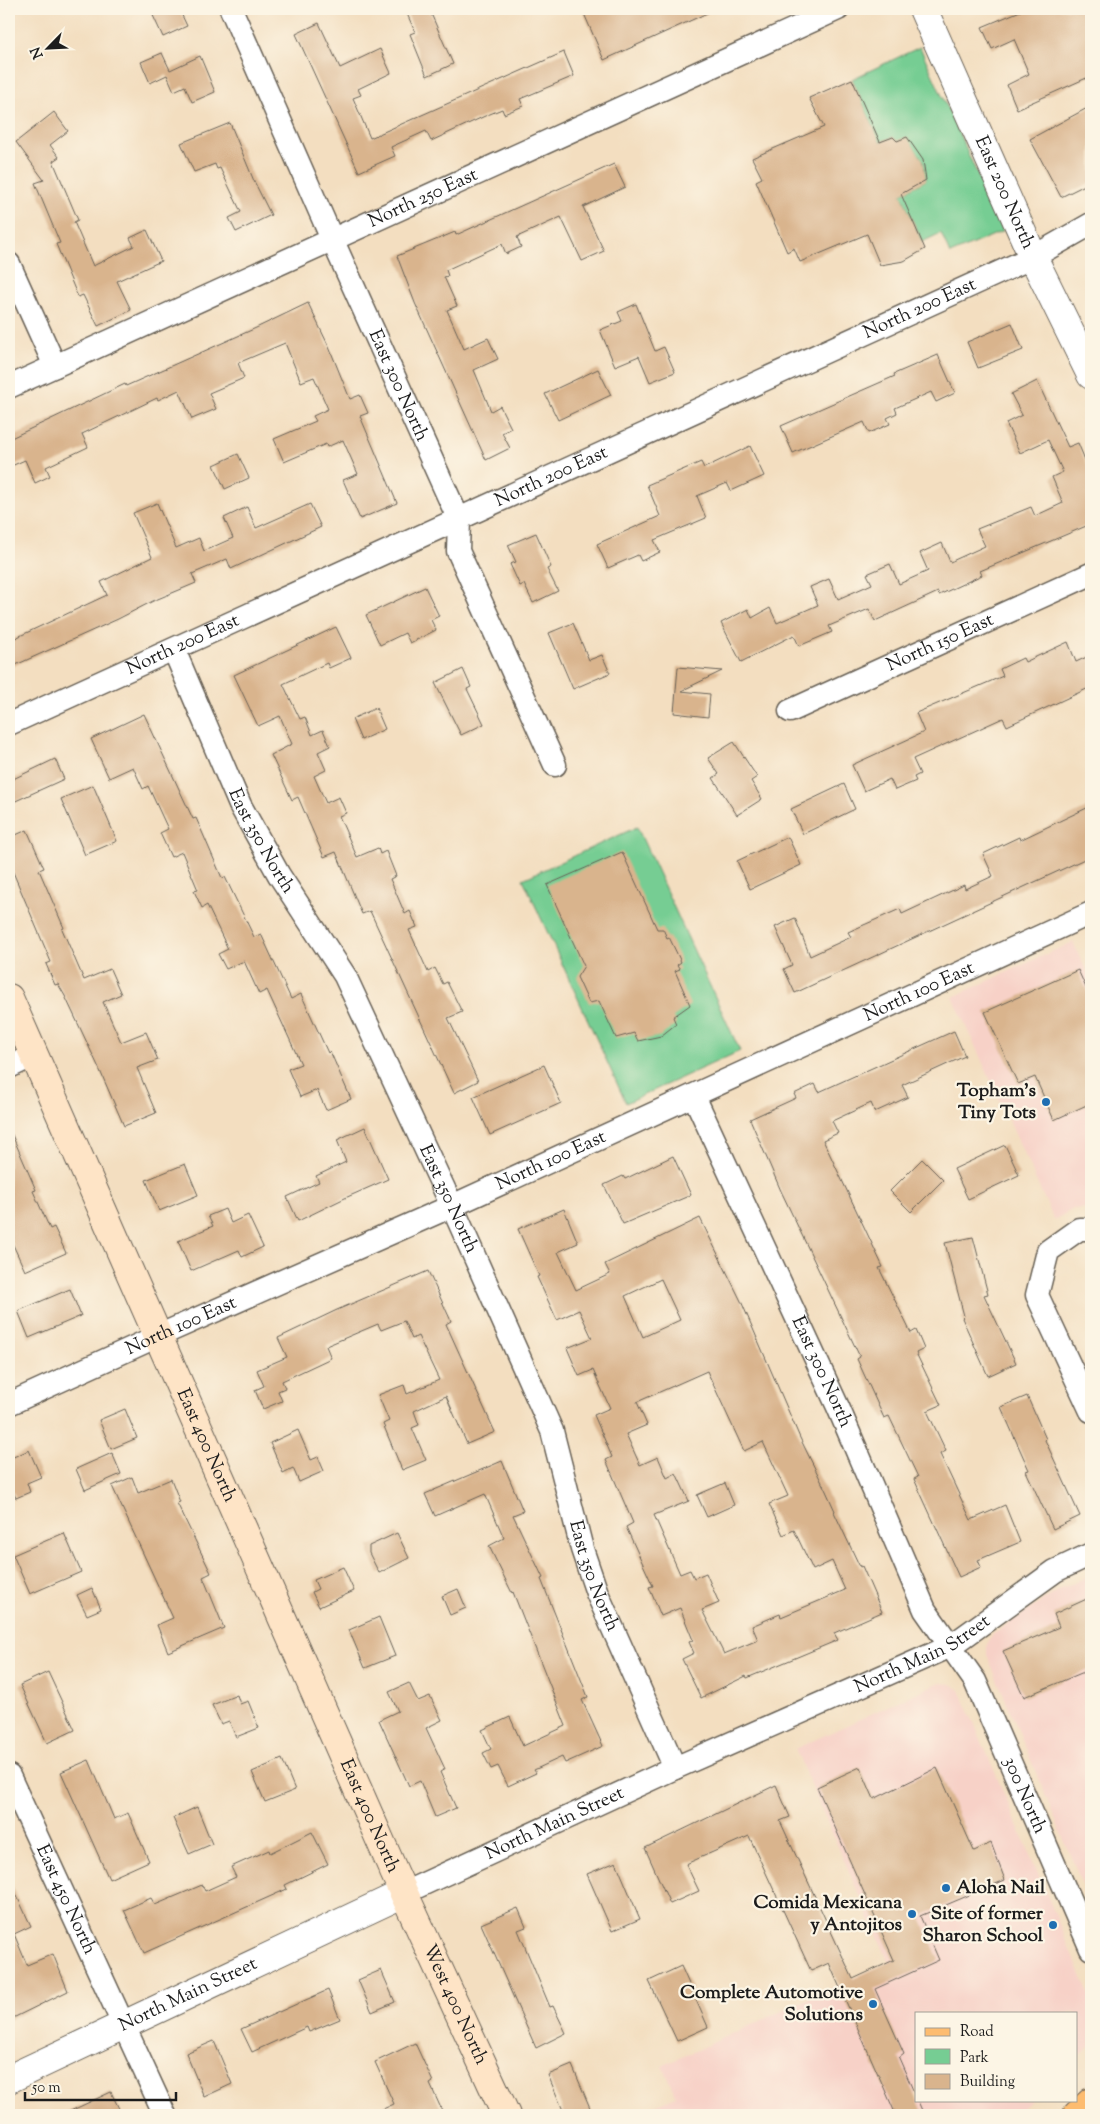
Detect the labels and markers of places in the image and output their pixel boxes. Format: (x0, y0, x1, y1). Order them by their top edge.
place label: Topham's Tiny Tots (957, 1078, 1037, 1127)
marker: Topham's Tiny Tots (1040, 1096, 1052, 1108)
place label: Aloha Nail (956, 1875, 1046, 1902)
marker: Aloha Nail (940, 1882, 952, 1894)
place label: Comida Mexicana y Antojitos (753, 1890, 903, 1939)
place label: Site of former Sharon School (922, 1901, 1044, 1950)
marker: Comida Mexicana y Antojitos (906, 1908, 918, 1920)
marker: Site of former Sharon School (1047, 1919, 1059, 1931)
place label: Complete Automotive Solutions (680, 1980, 864, 2029)
marker: Complete Automotive Solutions (867, 1998, 879, 2010)

